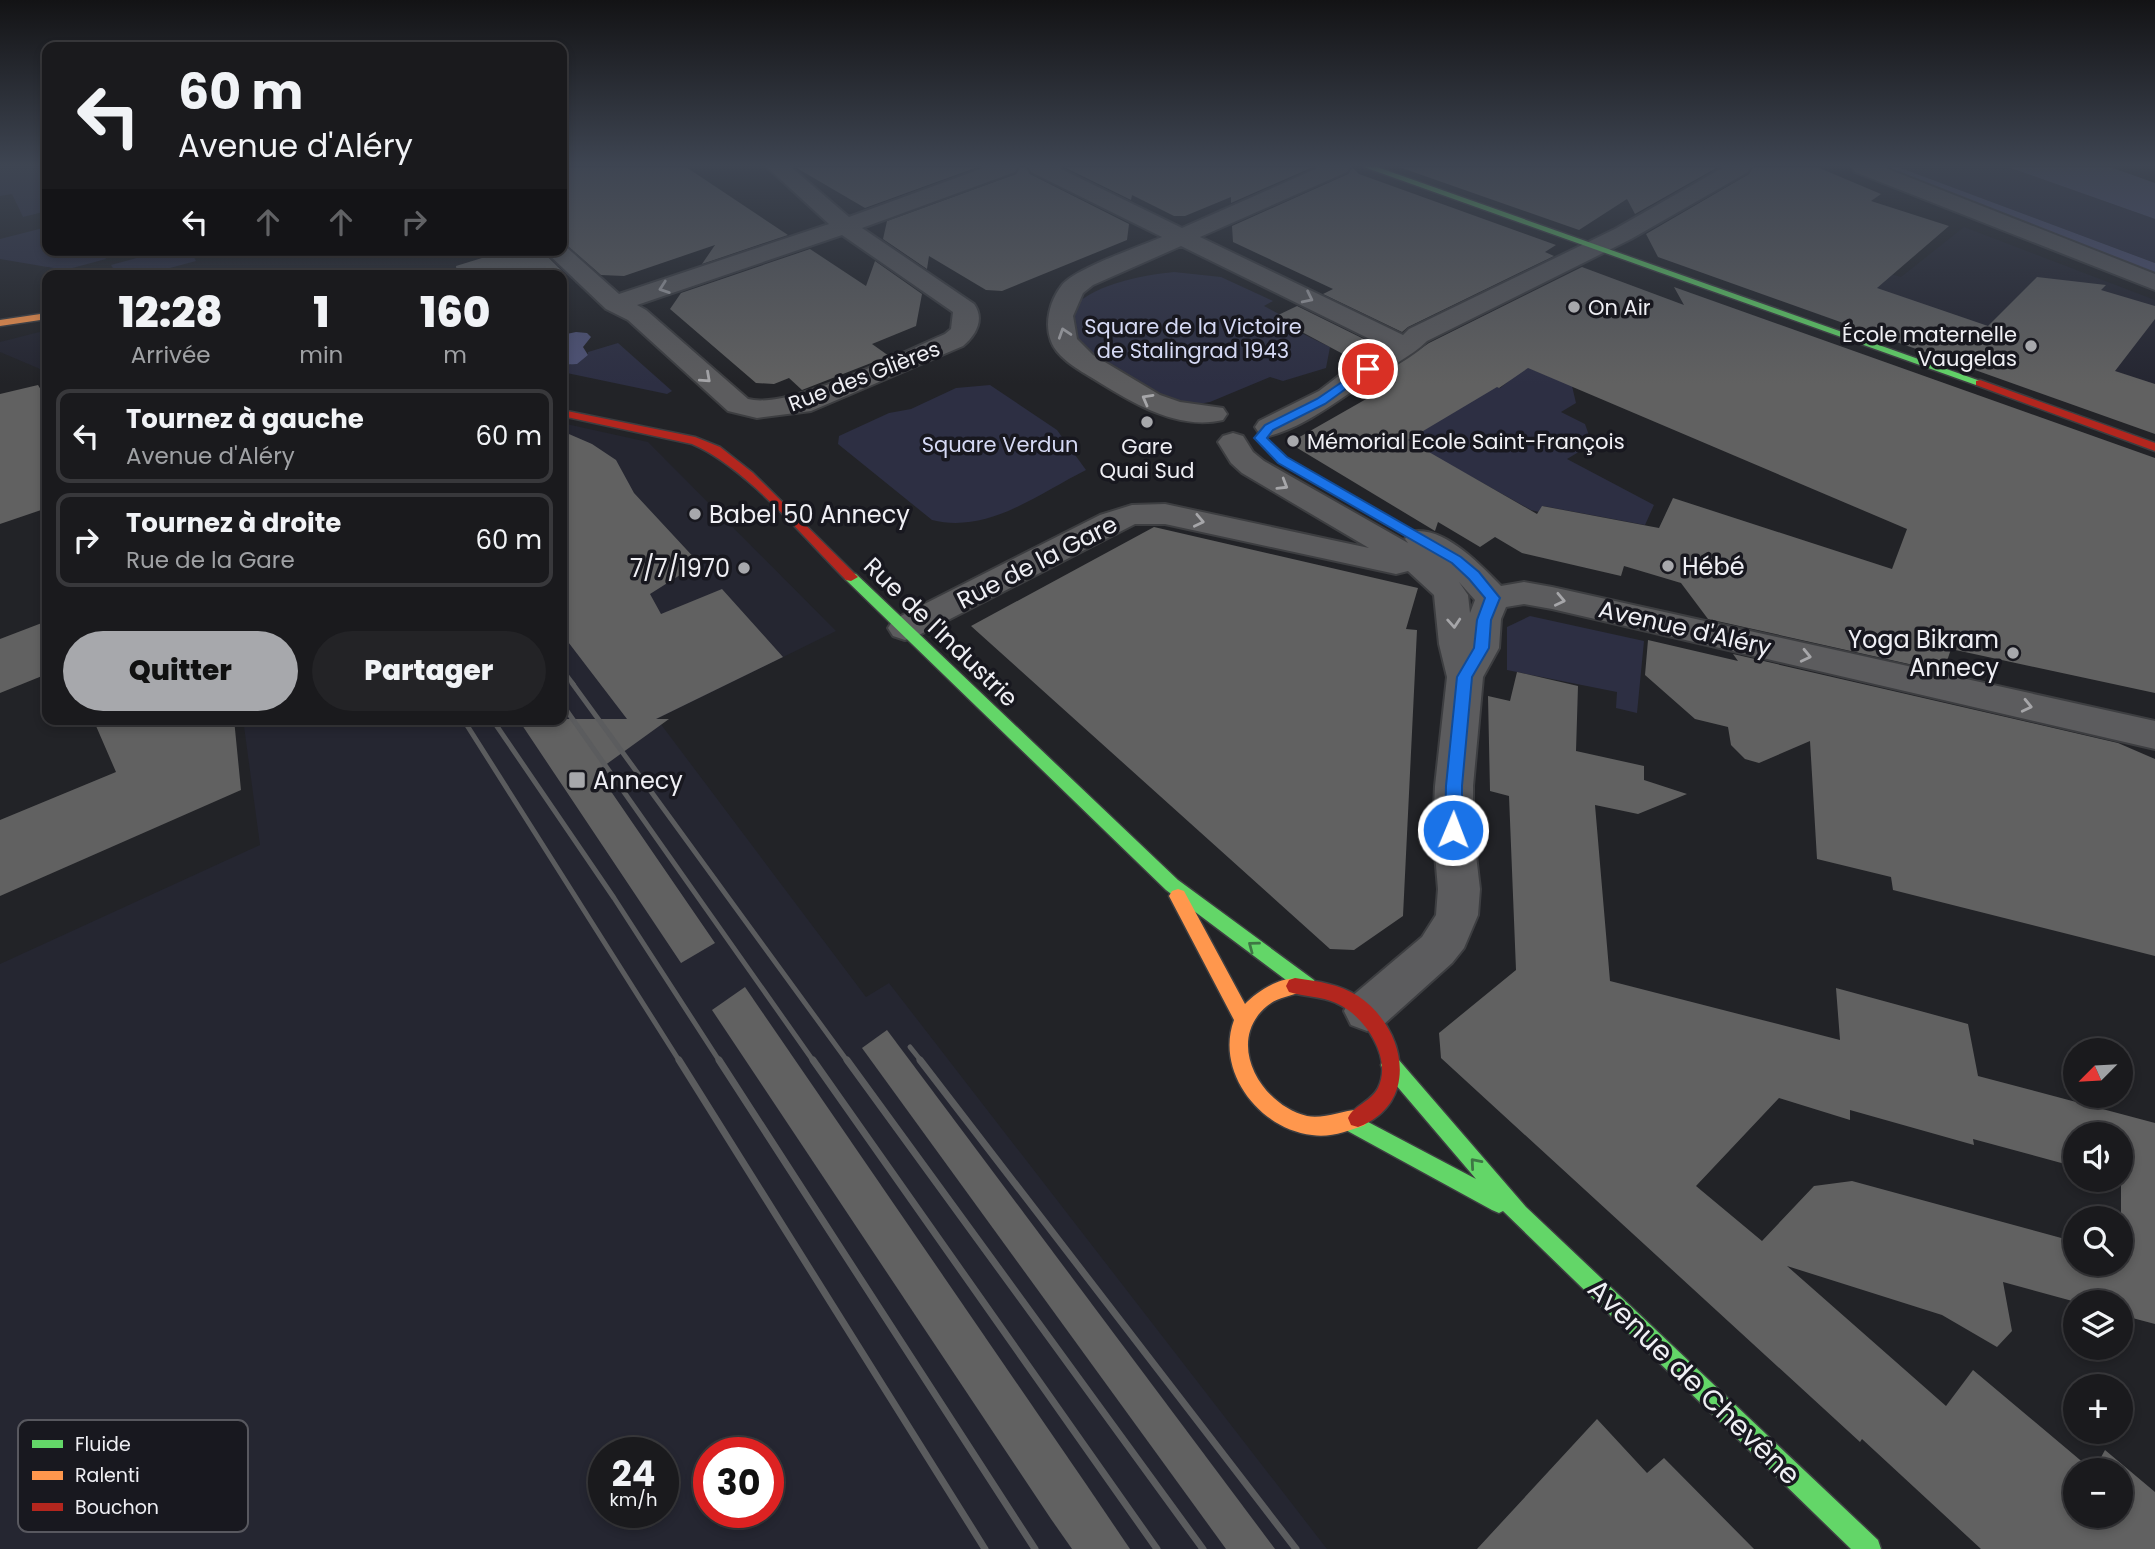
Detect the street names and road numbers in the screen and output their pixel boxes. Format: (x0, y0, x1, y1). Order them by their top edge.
street label: Rue des Glières (784, 334, 944, 418)
street label: Rue de la Gare (951, 507, 1123, 617)
street label: Rue de l'Industrie (857, 550, 1025, 714)
street label: Avenue d'Aléry (1596, 592, 1775, 664)
street label: Avenue de Chevêne (1579, 1270, 1809, 1494)

